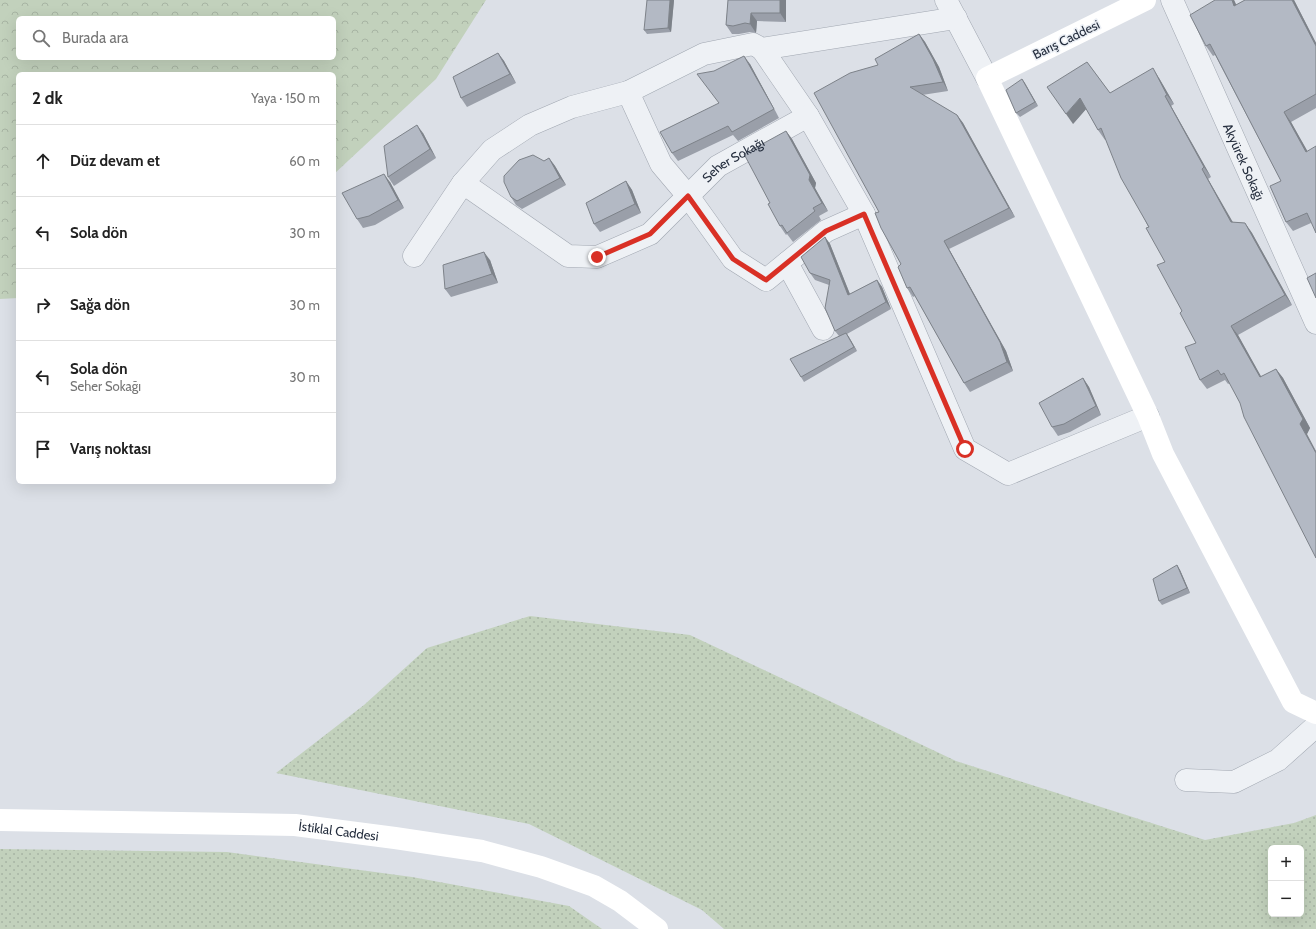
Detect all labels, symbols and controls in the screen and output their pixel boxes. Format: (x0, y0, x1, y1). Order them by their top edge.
search box (16, 16, 336, 60)
street label: Barış Caddesi (1030, 16, 1102, 62)
icon: search (30, 27, 52, 49)
text: Burada ara (62, 29, 129, 47)
text: 2 dk (32, 88, 63, 108)
text: Yaya · 150 m (251, 90, 320, 106)
street label: Akyürek Sokağı (1220, 121, 1268, 203)
street label: Seher Sokağı (699, 134, 767, 185)
icon: ahead (32, 150, 54, 172)
text: Düz devam et (70, 152, 160, 170)
text: 60 m (289, 153, 320, 169)
icon: left (32, 222, 54, 244)
text: Sola dön (70, 224, 127, 242)
text: 30 m (290, 225, 320, 241)
route end (588, 248, 606, 266)
icon: right (32, 294, 54, 316)
text: Sağa dön (70, 296, 130, 314)
text: 30 m (290, 297, 320, 313)
text: Sola dön (70, 360, 127, 378)
icon: left (32, 366, 54, 388)
text: 30 m (290, 369, 320, 385)
text: Seher Sokağı (70, 378, 141, 394)
icon: arrive (32, 438, 54, 460)
text: Varış noktası (70, 440, 151, 458)
route start (956, 440, 974, 458)
street label: İstiklal Caddesi (298, 818, 380, 844)
map controls (1268, 845, 1304, 917)
button: + (1268, 845, 1304, 881)
button: − (1268, 881, 1304, 917)

